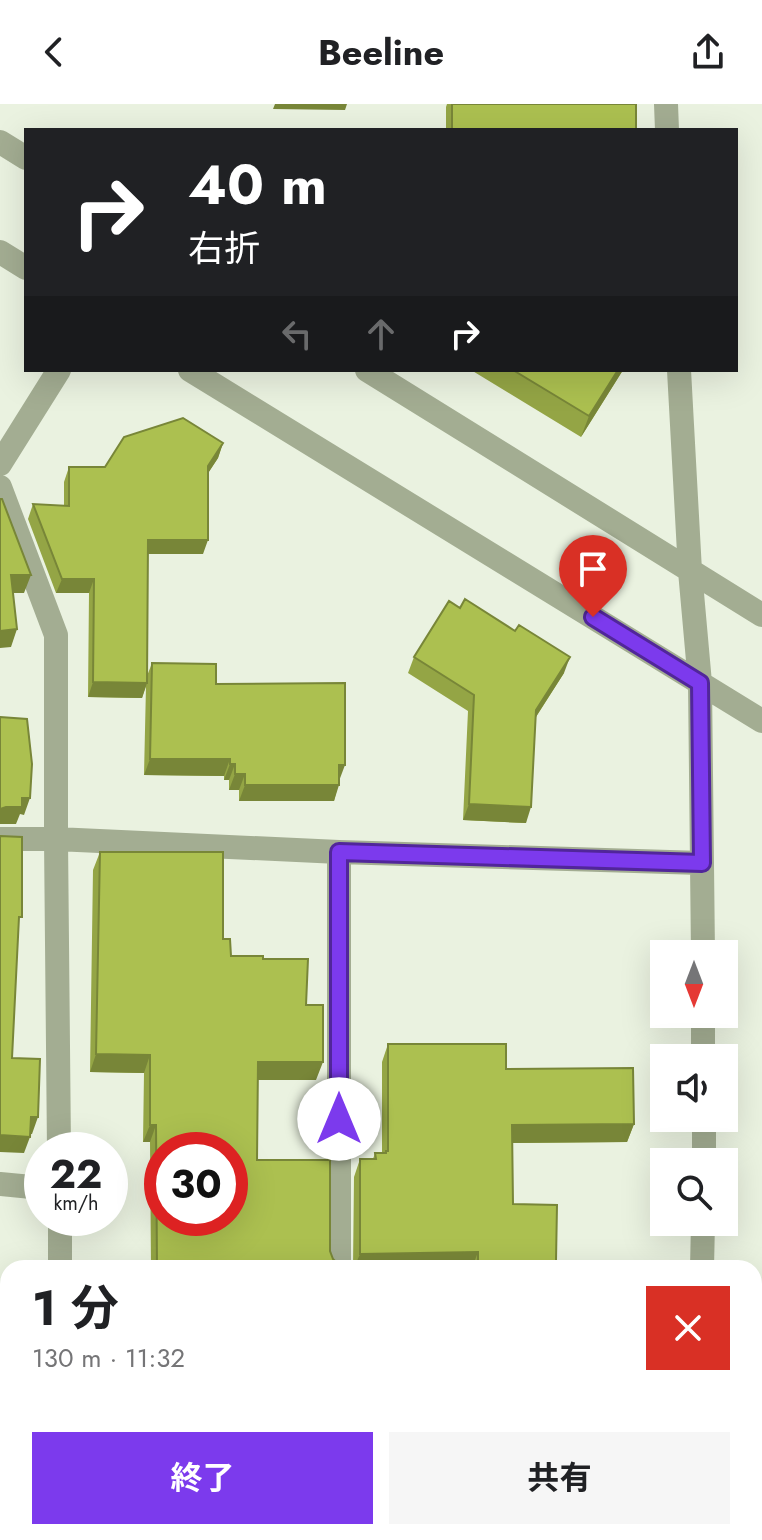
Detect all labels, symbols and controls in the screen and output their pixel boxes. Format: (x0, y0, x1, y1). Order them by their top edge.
text: Beeline (318, 26, 444, 78)
icon: back (32, 30, 76, 74)
icon: share (686, 30, 730, 74)
text: 40 m (188, 144, 327, 225)
icon: right (56, 160, 160, 264)
text: 右折 (188, 222, 260, 274)
icon: left (275, 312, 319, 356)
icon: ahead (359, 312, 403, 356)
icon: right (443, 312, 487, 356)
pin (559, 535, 627, 617)
icon: arrive (571, 547, 615, 591)
north arrow (650, 940, 738, 1028)
map controls (650, 940, 738, 1236)
button: sound (650, 1044, 738, 1132)
position arrow (297, 1077, 381, 1161)
speed limit sign: 30 (144, 1132, 248, 1236)
text: 22 (50, 1145, 102, 1203)
button: search (650, 1148, 738, 1236)
text: km/h (53, 1189, 99, 1218)
text: 1 分 (32, 1274, 119, 1343)
button: close (646, 1286, 730, 1370)
text: 130 m · 11:32 (32, 1339, 185, 1377)
button: 終了 (32, 1432, 373, 1524)
button: 共有 (389, 1432, 730, 1524)

